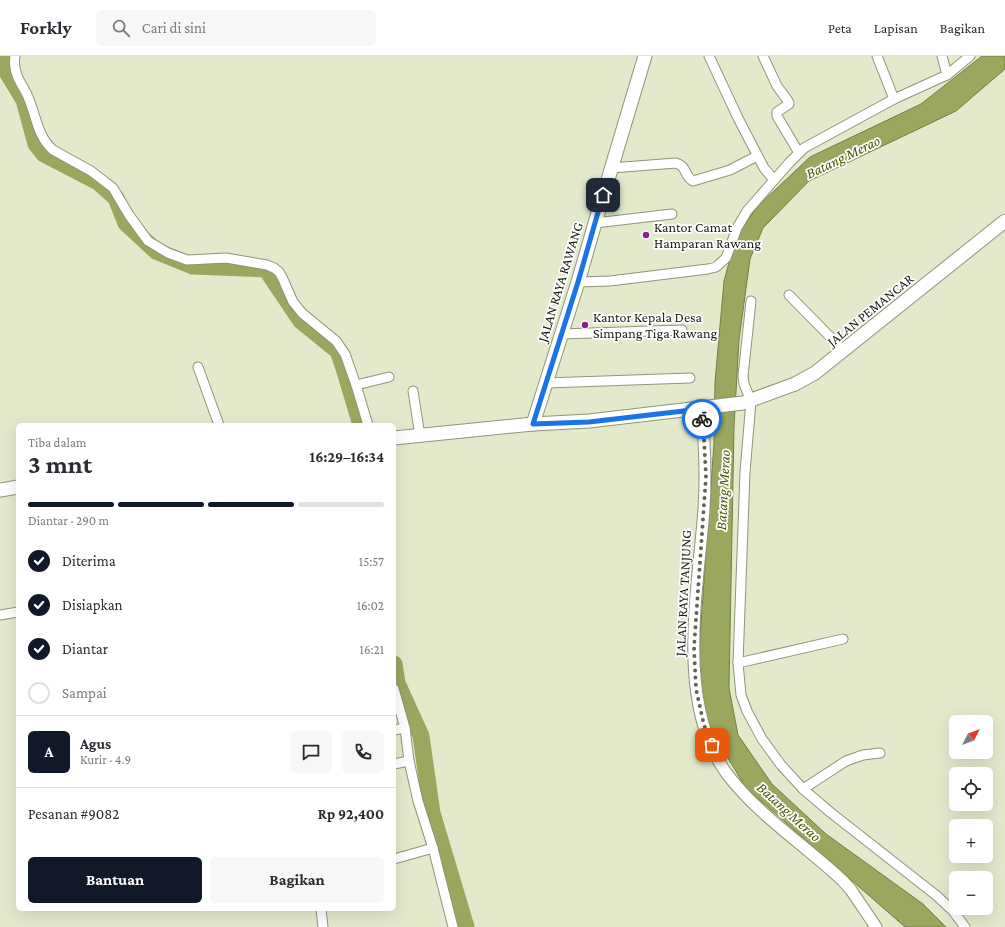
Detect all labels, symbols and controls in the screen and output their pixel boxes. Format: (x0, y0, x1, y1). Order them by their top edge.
search box (96, 10, 376, 46)
text: Forkly (20, 17, 72, 38)
icon: search (110, 17, 132, 39)
text: Cari di sini (142, 20, 206, 36)
text: Peta (828, 20, 852, 36)
text: Lapisan (874, 20, 918, 36)
text: Bagikan (940, 20, 985, 36)
water label: Batang Merao (803, 132, 883, 183)
pin (586, 178, 620, 212)
icon: home (592, 184, 614, 206)
place label: Kantor Camat Hamparan Rawang (654, 219, 761, 251)
street label: JALAN RAYA RAWANG (534, 220, 586, 346)
marker: Kantor Camat Hamparan Rawang (641, 230, 651, 240)
street label: JALAN PEMANCAR (822, 270, 916, 351)
place label: Kantor Kepala Desa Simpang Tiga Rawang (593, 309, 718, 341)
marker: Kantor Kepala Desa Simpang Tiga Rawang (580, 320, 590, 330)
courier (682, 399, 722, 439)
icon: bike (691, 408, 713, 430)
text: Tiba dalam (28, 435, 86, 450)
text: 16:29–16:34 (310, 449, 384, 465)
water label: Batang Merao (713, 449, 734, 531)
text: 3 mnt (28, 450, 92, 479)
text: Diantar · 290 m (28, 513, 109, 528)
street label: JALAN RAYA TANJUNG (672, 529, 694, 659)
icon: check (28, 550, 50, 572)
text: Diterima (62, 553, 116, 569)
text: 15:57 (359, 554, 384, 569)
icon: check (28, 594, 50, 616)
text: Disiapkan (62, 597, 123, 613)
text: 16:02 (357, 598, 384, 613)
icon: check (28, 638, 50, 660)
text: Diantar (62, 641, 108, 657)
text: 16:21 (360, 642, 384, 657)
text: Sampai (62, 685, 107, 701)
north arrow (949, 715, 993, 759)
map controls (949, 715, 993, 915)
pin (695, 728, 729, 762)
button: chat (290, 731, 332, 773)
button: phone (342, 731, 384, 773)
icon: bag (701, 734, 723, 756)
text: Agus (80, 736, 111, 752)
text: A (45, 744, 53, 760)
text: Kurir · 4.9 (80, 752, 131, 767)
button: locate (949, 767, 993, 811)
water label: Batang Merao (753, 779, 824, 846)
text: Pesanan #9082 (28, 806, 120, 822)
text: Rp 92,400 (318, 806, 384, 822)
button: + (949, 819, 993, 863)
button: Bantuan (28, 857, 202, 903)
button: Bagikan (210, 857, 384, 903)
button: − (949, 871, 993, 915)

